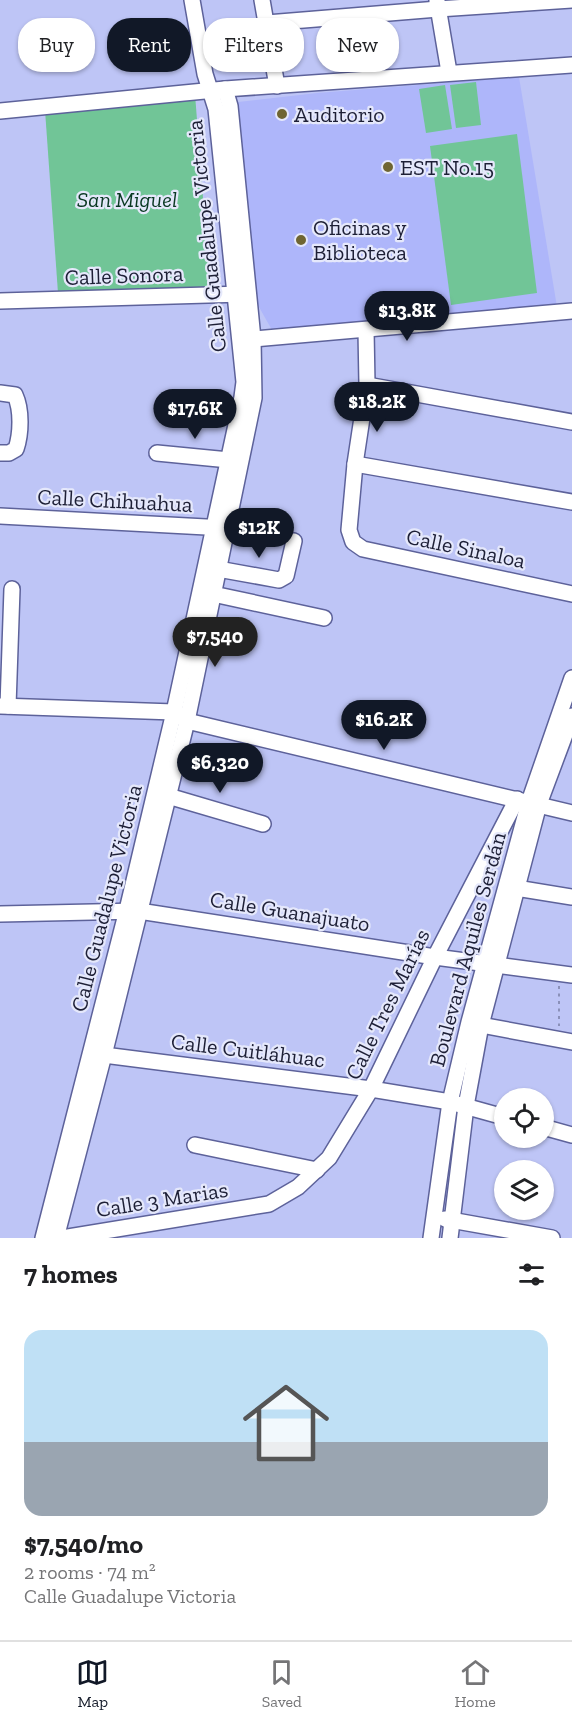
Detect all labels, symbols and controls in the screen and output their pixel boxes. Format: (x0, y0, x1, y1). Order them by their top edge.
chip: Buy (18, 18, 95, 72)
chip: Rent (107, 18, 191, 72)
chip: Filters (203, 18, 304, 72)
chip: New (316, 18, 399, 72)
place label: Auditorio (294, 101, 385, 128)
marker: Auditorio (275, 107, 289, 121)
street label: Calle Guadalupe Victoria (181, 118, 232, 353)
place label: EST No.15 (400, 154, 494, 181)
marker: EST No.15 (381, 160, 395, 174)
park label: San Miguel (77, 186, 177, 213)
place label: Oficinas y Biblioteca (313, 214, 407, 266)
marker: Oficinas y Biblioteca (294, 233, 308, 247)
street label: Calle Sonora (64, 260, 184, 291)
pin: $13.8K (358, 291, 456, 342)
text: $13.8K (378, 298, 436, 322)
pin: $18.2K (328, 382, 426, 433)
pin: $17.6K (146, 389, 244, 440)
text: $18.2K (348, 389, 406, 413)
text: $17.6K (167, 396, 223, 420)
street label: Calle Chihuahua (37, 483, 194, 518)
pin: $12K (223, 508, 295, 559)
text: $12K (238, 515, 280, 539)
street label: Calle Sinaloa (404, 523, 528, 574)
pin: $7,540 (166, 617, 264, 668)
text: $7,540 (187, 624, 243, 648)
pin: $16.2K (335, 700, 433, 751)
text: $16.2K (355, 707, 413, 731)
pin: $6,320 (171, 743, 269, 794)
text: $6,320 (191, 750, 249, 774)
street label: Calle Guadalupe Victoria (65, 781, 148, 1015)
street label: Boulevard Aquiles Serdán (423, 828, 512, 1069)
street label: Calle Guanajuato (208, 886, 372, 937)
street label: Calle Tres Marías (339, 924, 436, 1084)
street label: Calle Cuitláhuac (170, 1028, 326, 1073)
map controls (494, 1088, 554, 1220)
button: locate (494, 1088, 554, 1148)
button: layers (494, 1160, 554, 1220)
street label: Calle 3 Marias (94, 1176, 230, 1223)
text: 7 homes (24, 1258, 118, 1290)
icon: filters (515, 1258, 548, 1291)
icon: home (232, 1369, 340, 1477)
text: $7,540/mo (24, 1528, 143, 1560)
text: 2 rooms · 74 m² (24, 1560, 156, 1584)
text: Calle Guadalupe Victoria (24, 1584, 236, 1608)
tab: Map (76, 1656, 109, 1711)
tab: Saved (262, 1656, 302, 1711)
tab: Home (454, 1656, 496, 1711)

